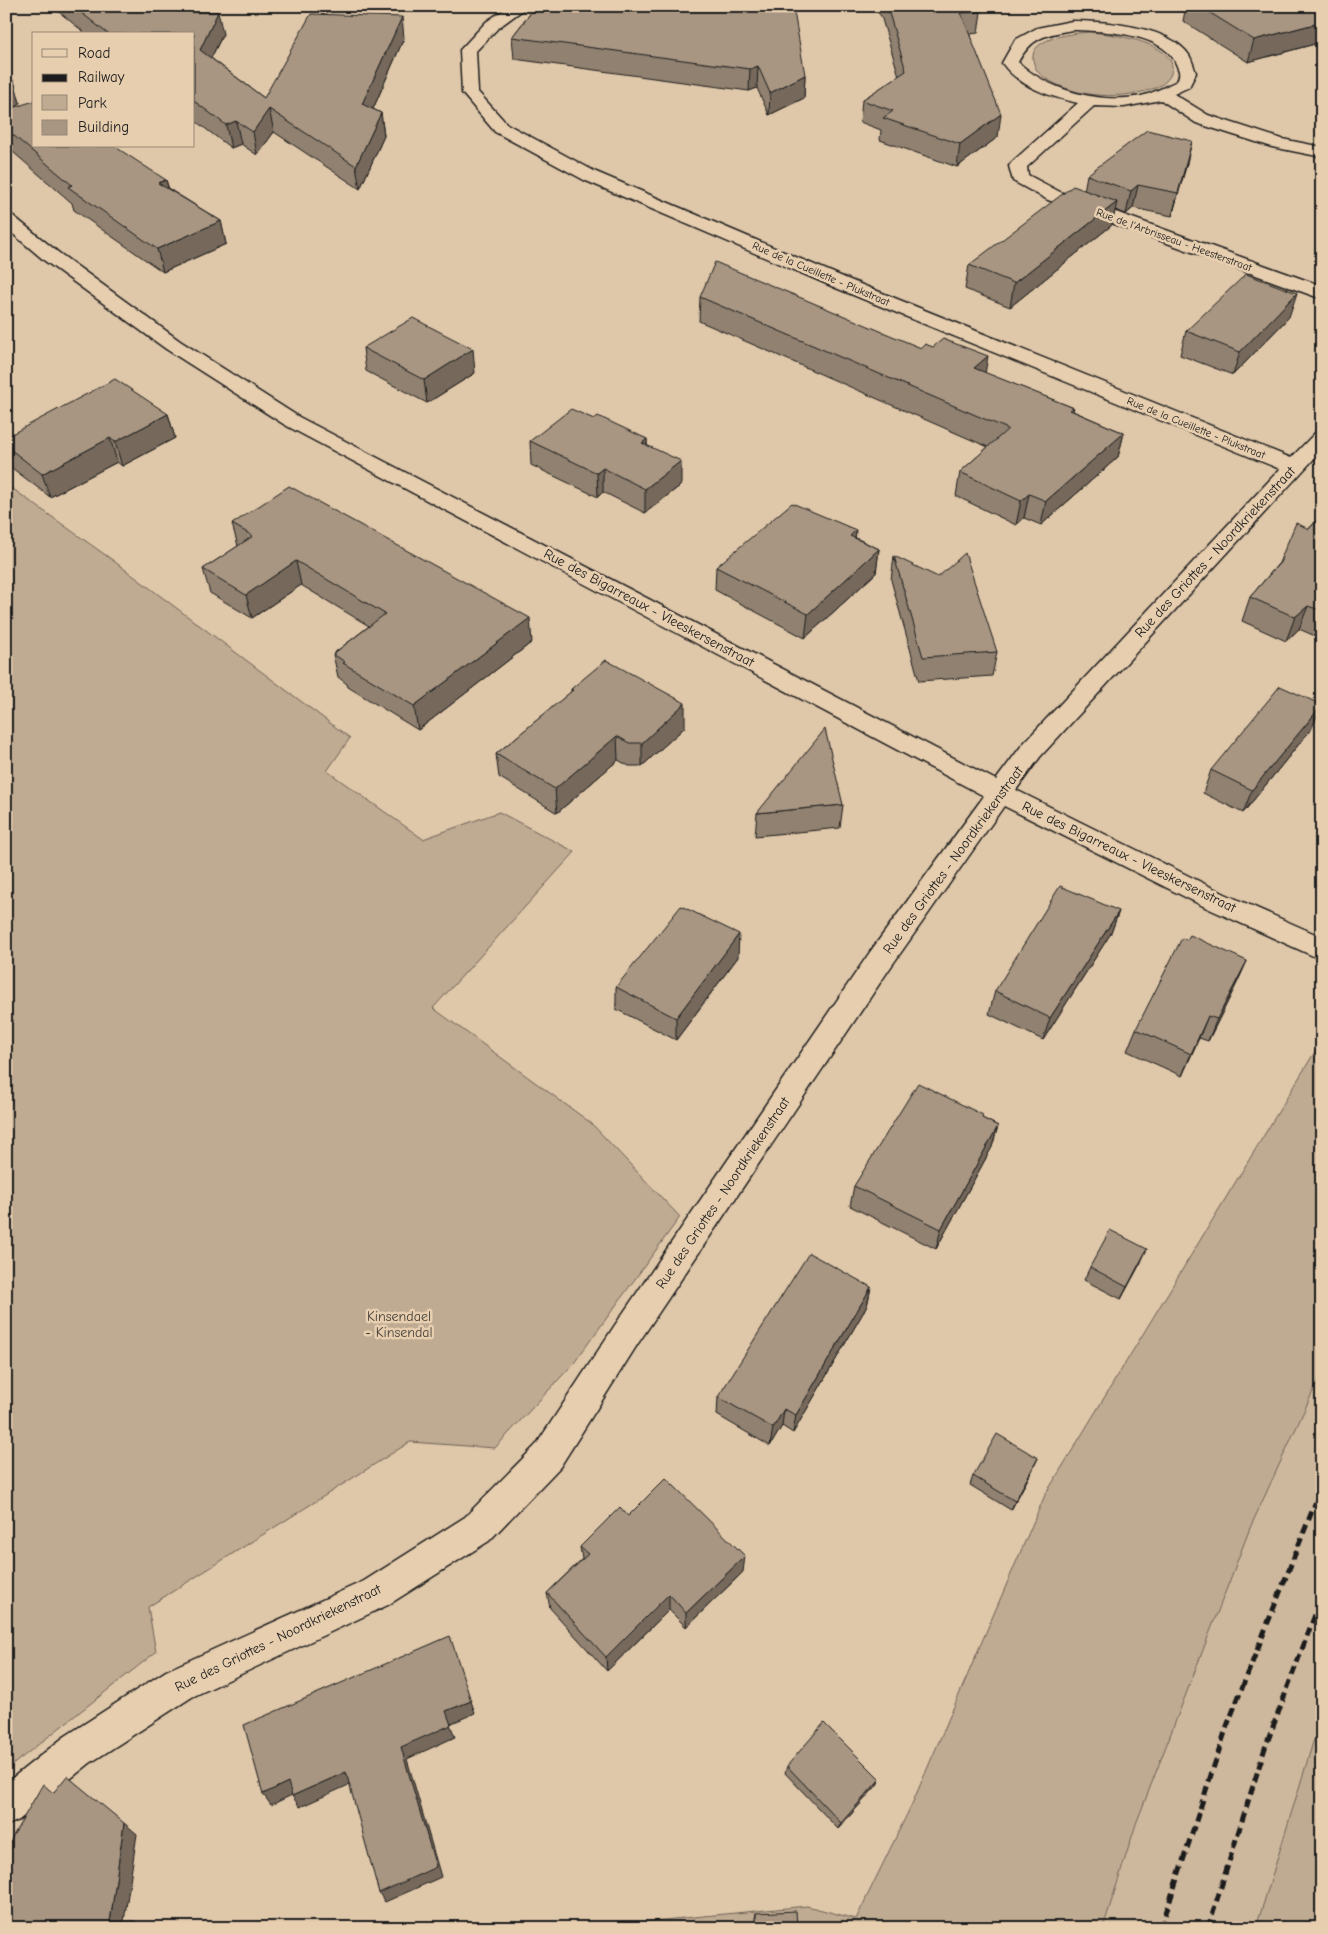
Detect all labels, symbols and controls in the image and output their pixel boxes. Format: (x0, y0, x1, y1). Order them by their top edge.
legend (32, 32, 195, 148)
text: Road (78, 44, 110, 62)
text: Railway (78, 68, 125, 86)
text: Park (78, 94, 107, 112)
text: Building (78, 118, 129, 136)
street label: Rue de l'Arbrisseau - Heesterstraat (1094, 206, 1254, 275)
street label: Rue de la Cueillette - Plukstraat (750, 239, 892, 309)
street label: Rue de la Cueillette - Plukstraat (1125, 394, 1268, 462)
street label: Rue des Griottes - Noordkriekenstraat (1131, 462, 1299, 641)
street label: Rue des Bigarreaux - Vleeskersenstraat (541, 545, 758, 671)
street label: Rue des Griottes - Noordkriekenstraat (879, 762, 1027, 957)
street label: Rue des Bigarreaux - Vleeskersenstraat (1019, 798, 1240, 917)
street label: Rue des Griottes - Noordkriekenstraat (652, 1093, 794, 1292)
park label: Kinsendael - Kinsendal (365, 1308, 433, 1341)
street label: Rue des Griottes - Noordkriekenstraat (172, 1580, 385, 1696)

